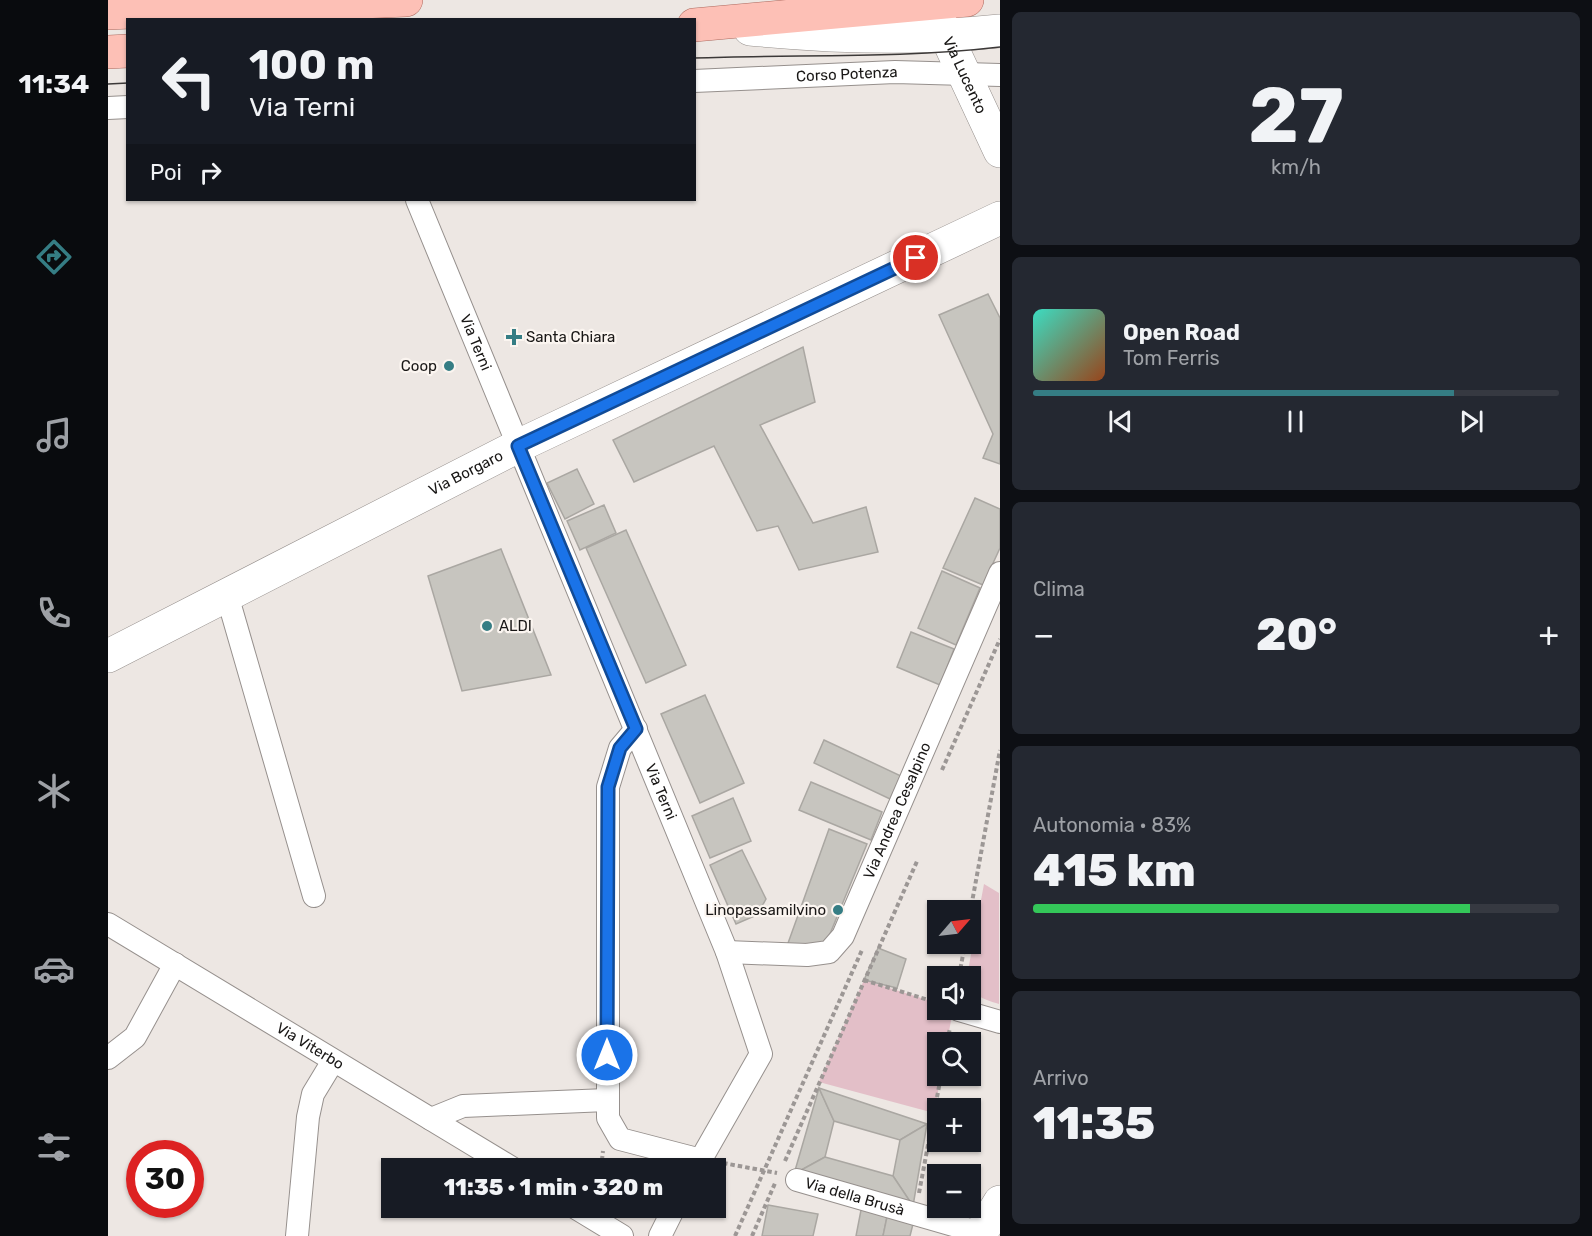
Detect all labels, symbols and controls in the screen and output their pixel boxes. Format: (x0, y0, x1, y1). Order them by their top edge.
street label: Via Lucento (939, 34, 990, 116)
text: 100 m (249, 40, 374, 90)
icon: left (150, 42, 228, 120)
street label: Corso Potenza (796, 63, 898, 85)
text: 11:34 (19, 68, 89, 100)
text: 27 (1248, 69, 1344, 162)
text: Via Terni (249, 91, 355, 123)
text: km/h (1271, 155, 1321, 179)
icon: right (194, 156, 227, 189)
text: Poi (150, 159, 182, 186)
pin (890, 232, 941, 283)
icon: directions (33, 236, 75, 278)
icon: arrive (899, 241, 932, 274)
street label: Via Terni (456, 312, 495, 373)
text: Open Road (1123, 319, 1240, 346)
place label: Santa Chiara (526, 328, 615, 346)
marker: Santa Chiara (507, 330, 521, 344)
text: Tom Ferris (1123, 346, 1220, 370)
place label: Coop (401, 357, 437, 375)
marker: Coop (442, 359, 456, 373)
icon: previous (1104, 405, 1137, 438)
icon: pause (1279, 405, 1312, 438)
icon: next (1455, 405, 1488, 438)
icon: music (33, 414, 75, 456)
street label: Via Borgaro (426, 446, 506, 499)
text: Clima (1033, 577, 1085, 601)
icon: phone (33, 592, 75, 634)
text: 20° (1256, 608, 1337, 661)
text: − (1033, 615, 1054, 654)
text: + (1538, 615, 1559, 654)
place label: ALDI (499, 617, 532, 635)
marker: ALDI (480, 619, 494, 633)
street label: Via Andrea Cesalpino (860, 740, 935, 882)
street label: Via Terni (641, 761, 681, 822)
icon: climate (33, 770, 75, 812)
text: Autonomia · 83% (1033, 813, 1191, 837)
text: 415 km (1033, 844, 1196, 897)
north arrow (927, 900, 981, 954)
map controls (927, 900, 981, 1218)
place label: Linopassamilvino (705, 901, 826, 919)
marker: Linopassamilvino (831, 903, 845, 917)
icon: car (33, 948, 75, 990)
button: sound (927, 966, 981, 1020)
street label: Via Viterbo (273, 1019, 347, 1073)
position arrow (575, 1023, 639, 1087)
button: search (927, 1032, 981, 1086)
text: Arrivo (1033, 1066, 1089, 1090)
text: 11:35 (1033, 1097, 1155, 1150)
button: + (927, 1098, 981, 1152)
icon: filters (33, 1126, 75, 1168)
speed limit sign: 30 (126, 1140, 204, 1218)
button: − (927, 1164, 981, 1218)
text: 11:35 · 1 min · 320 m (444, 1174, 663, 1201)
street label: Via della Brusà (803, 1174, 906, 1219)

